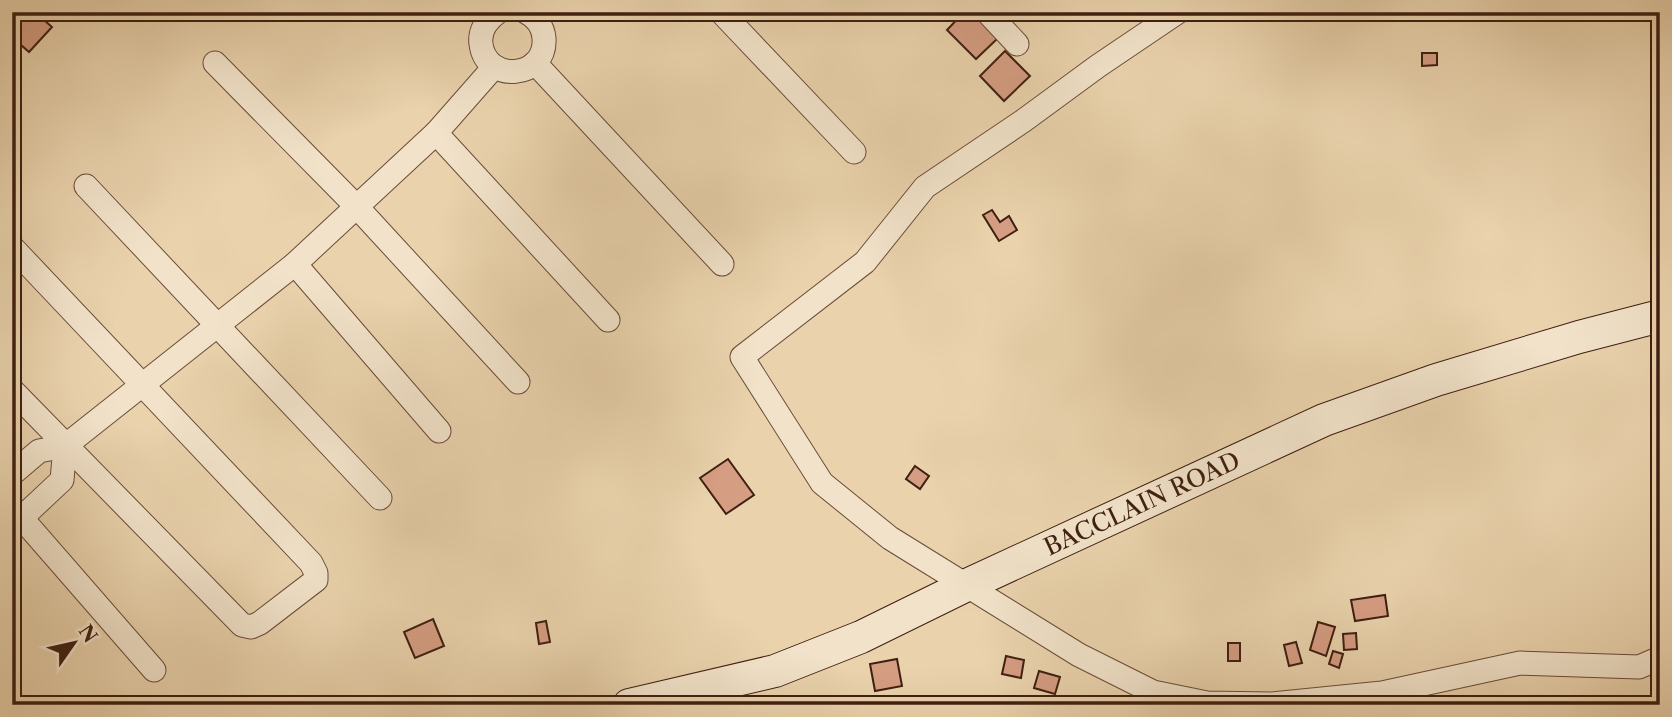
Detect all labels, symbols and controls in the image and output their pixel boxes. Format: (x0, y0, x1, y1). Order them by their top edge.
street label: BACCLAIN ROAD (1039, 445, 1244, 562)
north arrow (38, 608, 108, 678)
text: N (74, 620, 102, 647)

